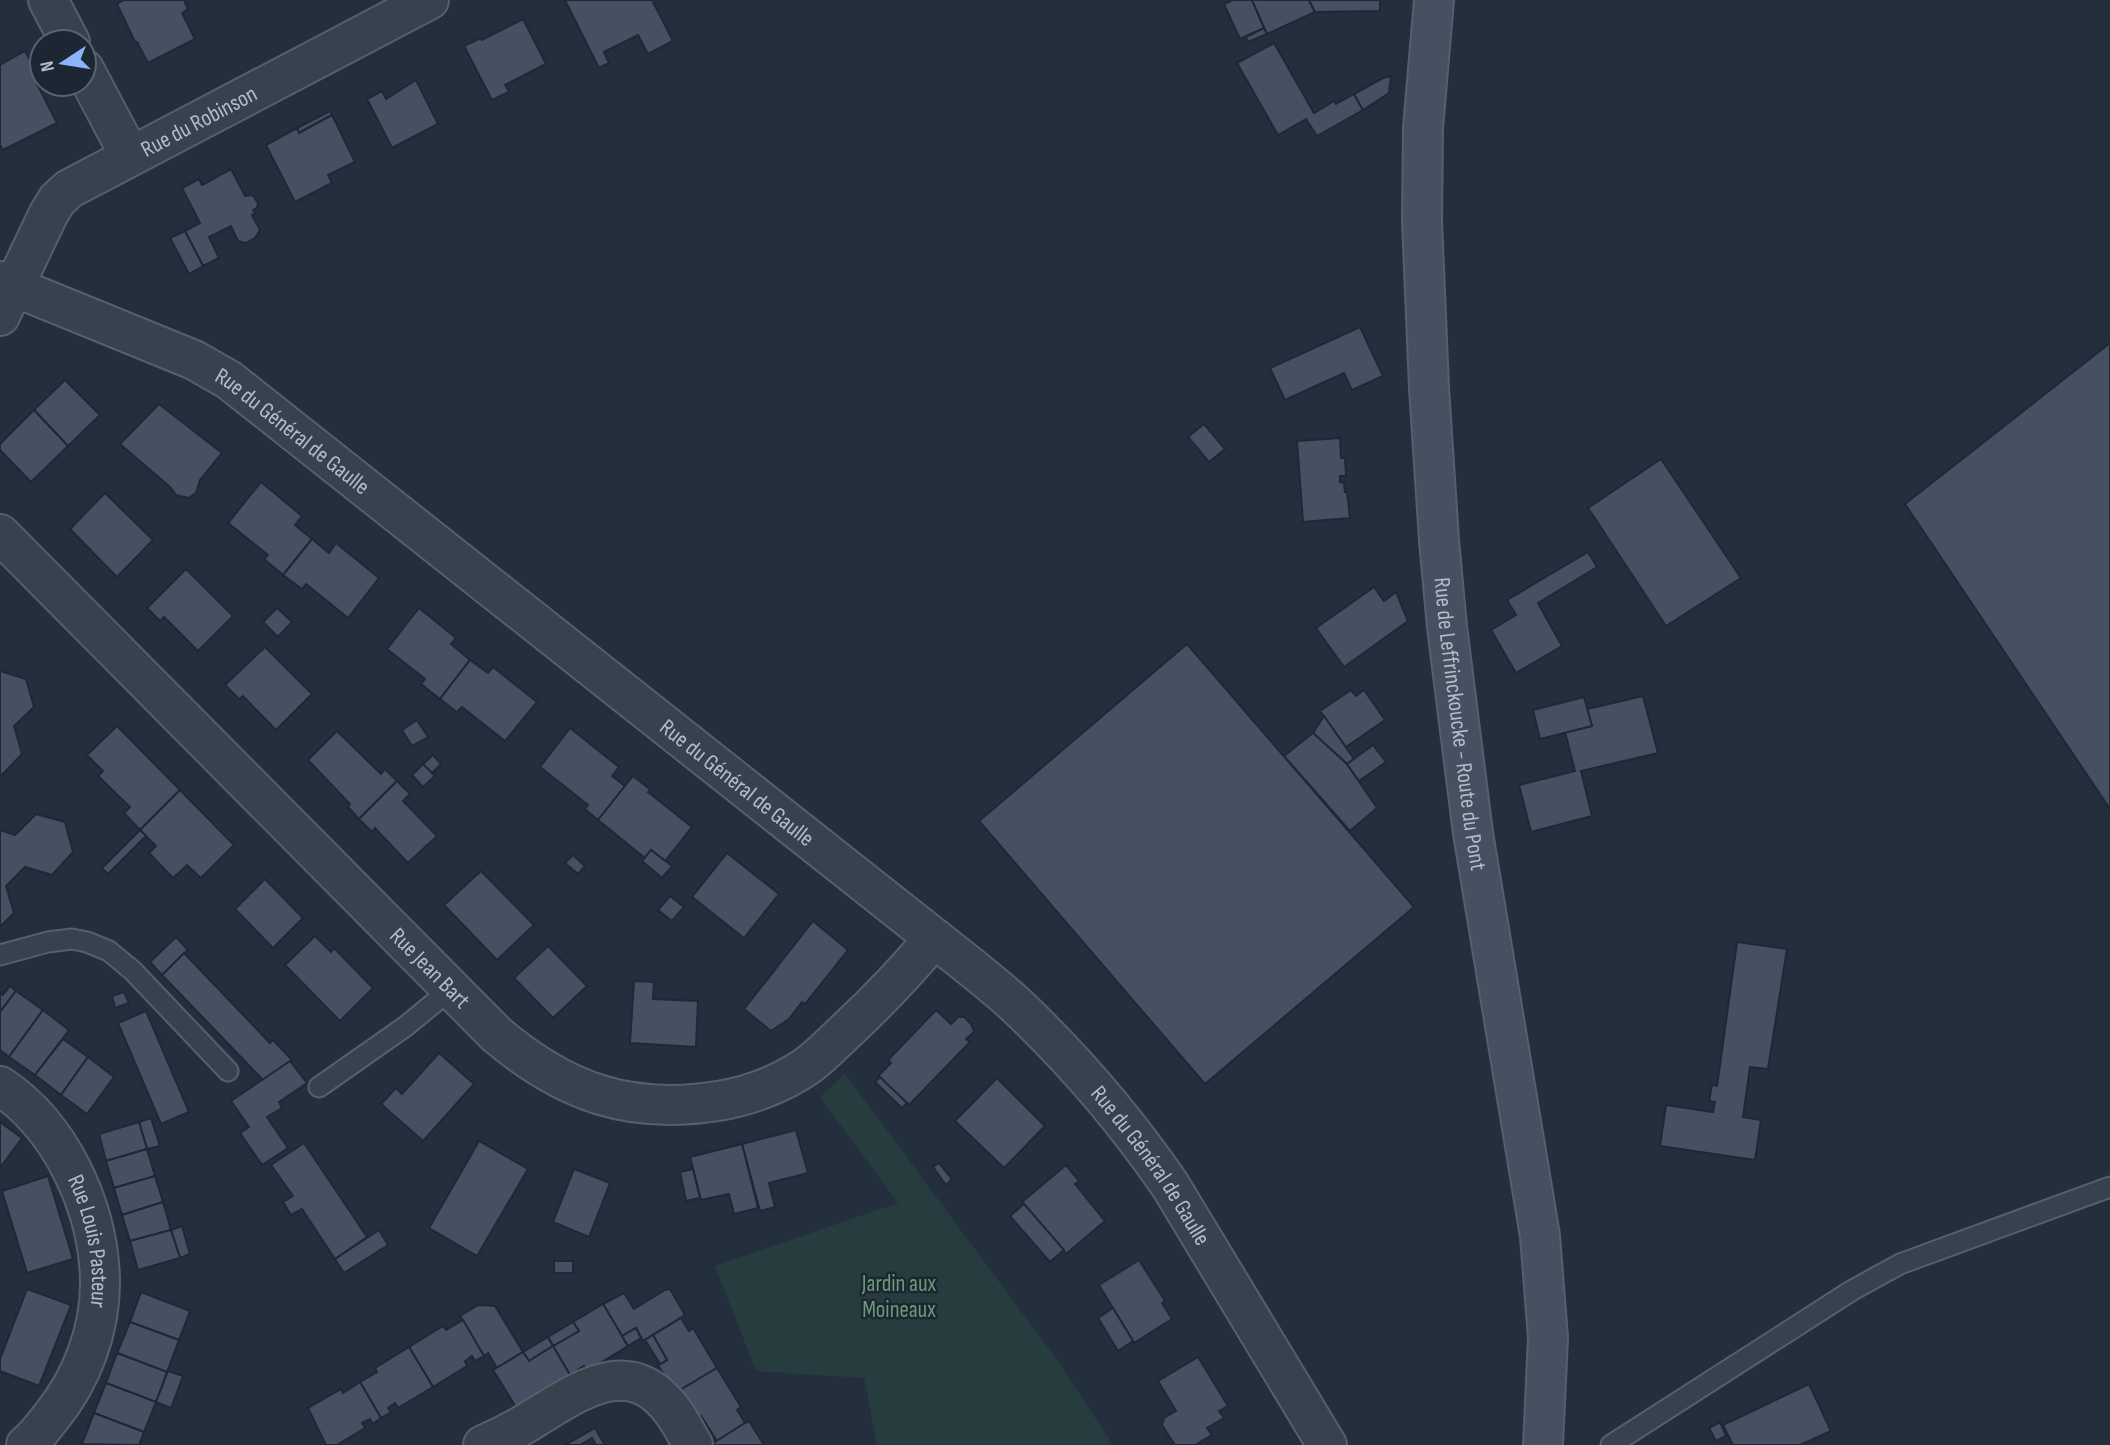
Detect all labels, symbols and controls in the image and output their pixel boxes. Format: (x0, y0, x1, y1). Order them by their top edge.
north arrow (28, 28, 98, 98)
text: N (36, 59, 60, 74)
street label: Rue du Robinson (136, 80, 262, 164)
street label: Rue du Général de Gaulle (210, 362, 375, 501)
street label: Rue de Leffrinckoucke - Route du Pont (1427, 576, 1492, 873)
street label: Rue du Général de Gaulle (654, 713, 820, 853)
street label: Rue Jean Bart (384, 922, 476, 1015)
street label: Rue du Général de Gaulle (1084, 1080, 1216, 1251)
street label: Rue Louis Pasteur (61, 1170, 113, 1309)
park label: Jardin aux Moineaux (861, 1270, 937, 1324)

